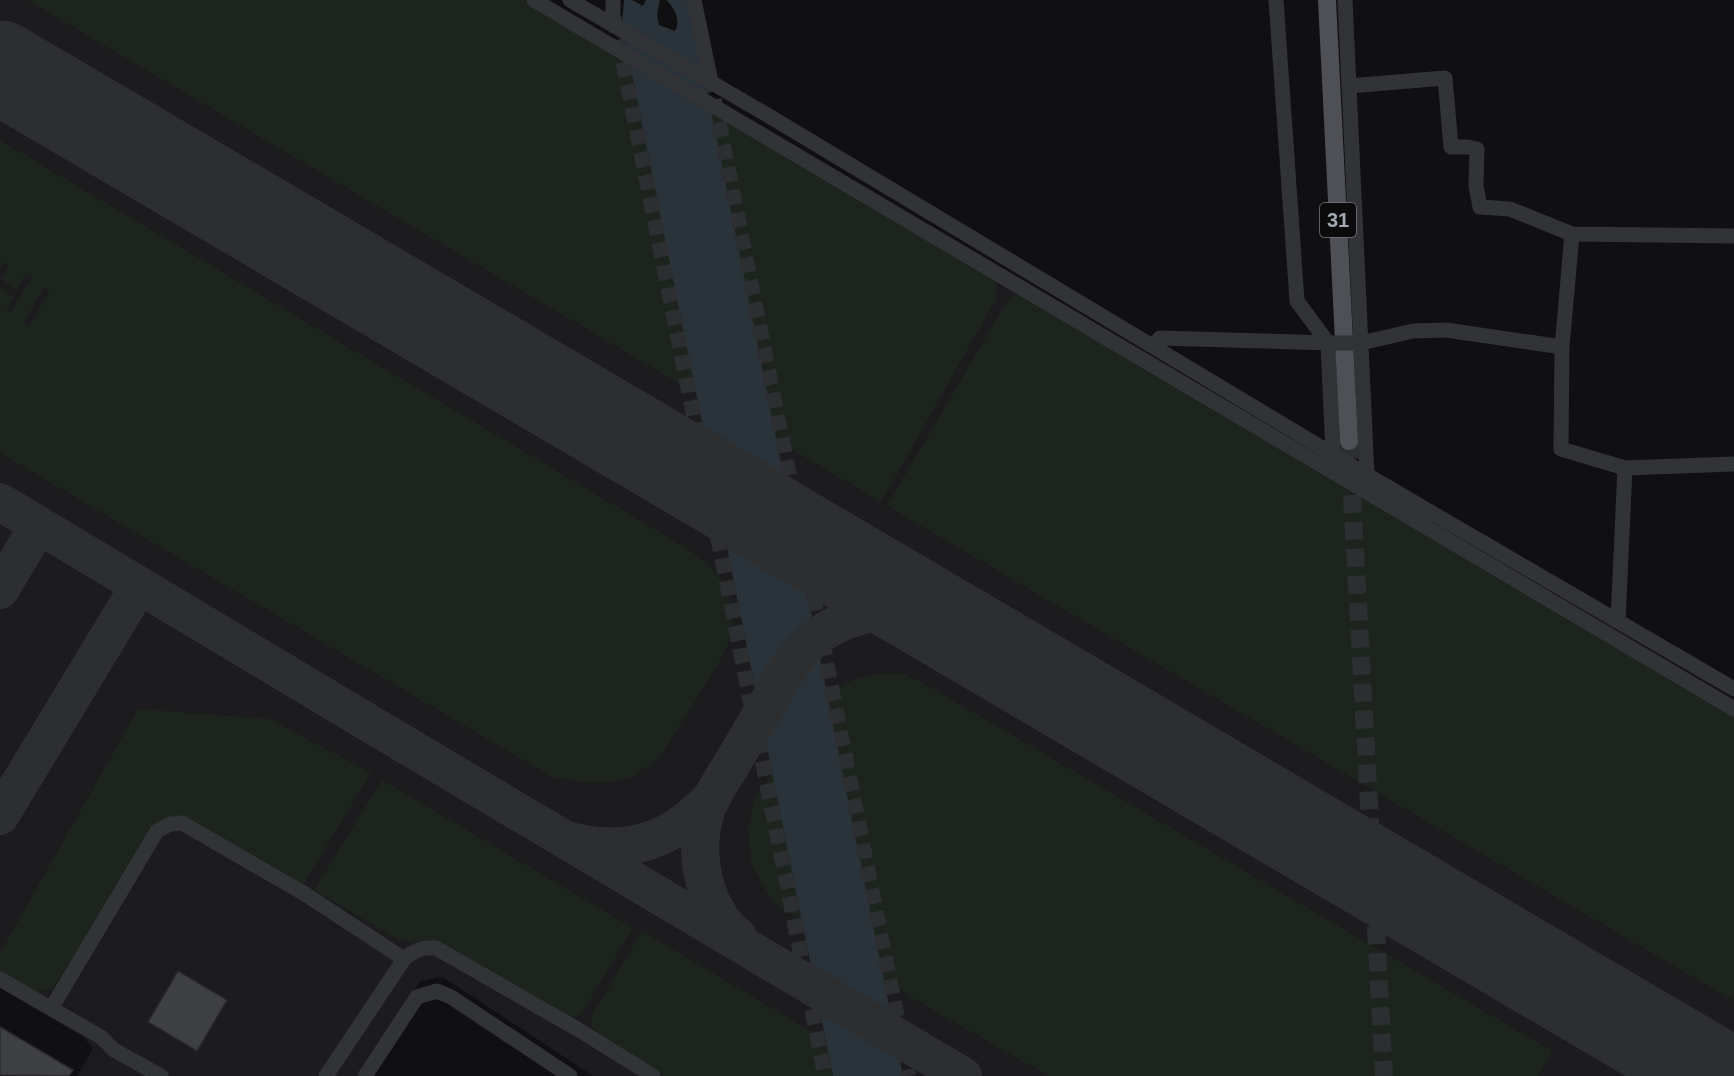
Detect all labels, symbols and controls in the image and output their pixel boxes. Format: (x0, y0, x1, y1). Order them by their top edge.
road number: 31 (1320, 203, 1356, 237)

